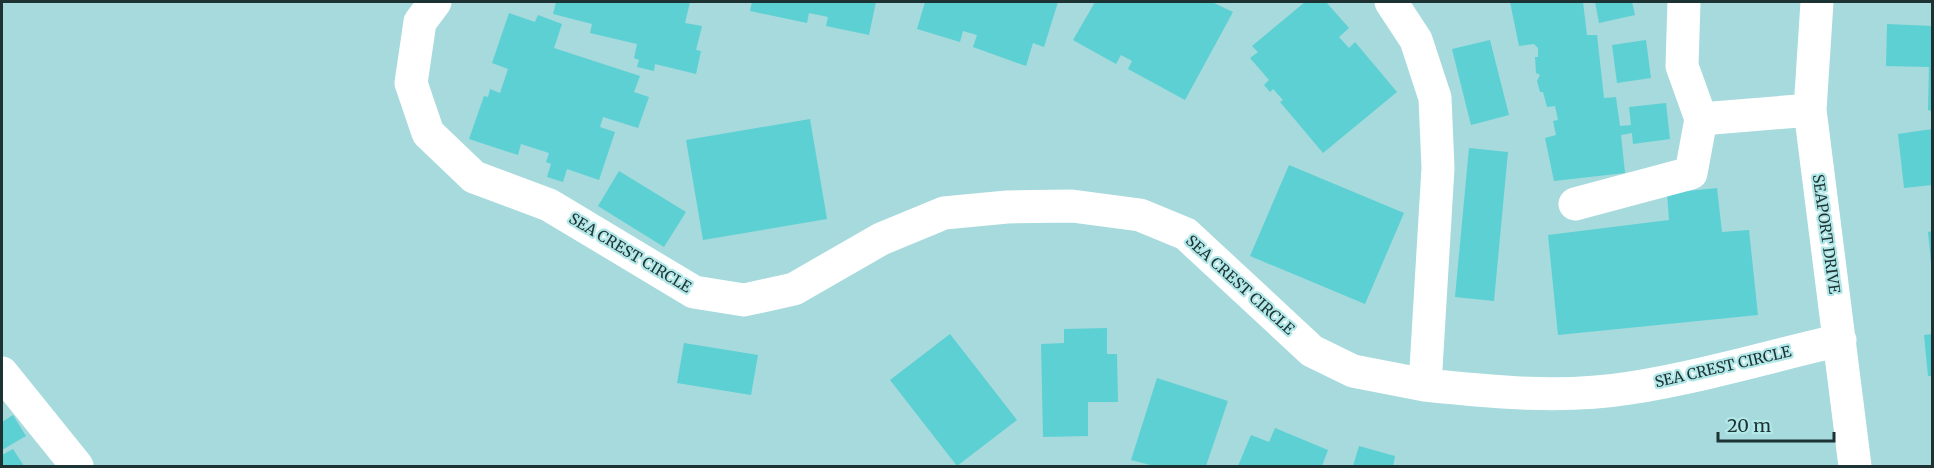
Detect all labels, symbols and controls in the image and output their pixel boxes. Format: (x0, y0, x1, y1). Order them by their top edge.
street label: SEAPORT DRIVE (1809, 173, 1844, 296)
street label: SEA CREST CIRCLE (566, 209, 695, 297)
street label: SEA CREST CIRCLE (1182, 231, 1299, 339)
street label: SEA CREST CIRCLE (1653, 341, 1793, 391)
scale bar (1718, 405, 1834, 443)
text: 20 m (1727, 414, 1771, 437)

